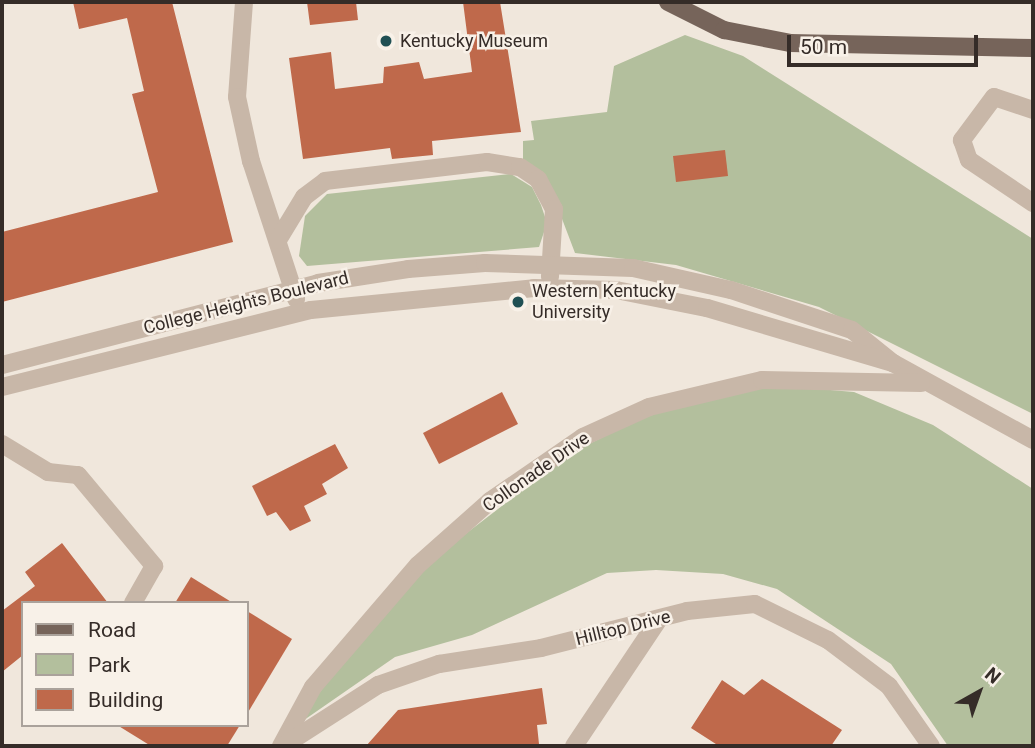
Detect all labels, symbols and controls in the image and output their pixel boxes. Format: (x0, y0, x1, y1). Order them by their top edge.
scale bar (790, 21, 981, 65)
place label: Kentucky Museum (400, 30, 548, 52)
marker: Kentucky Museum (378, 33, 394, 49)
text: 50 m (800, 35, 847, 59)
street label: College Heights Boulevard (141, 267, 351, 339)
place label: Western Kentucky University (532, 281, 676, 324)
marker: Western Kentucky University (510, 294, 526, 310)
street label: Collonade Drive (478, 427, 594, 517)
legend (21, 601, 248, 727)
street label: Hilltop Drive (573, 606, 673, 650)
text: Road (88, 618, 136, 642)
text: Park (88, 653, 130, 677)
north arrow (944, 657, 1014, 727)
text: N (980, 662, 1005, 689)
text: Building (88, 688, 163, 712)

